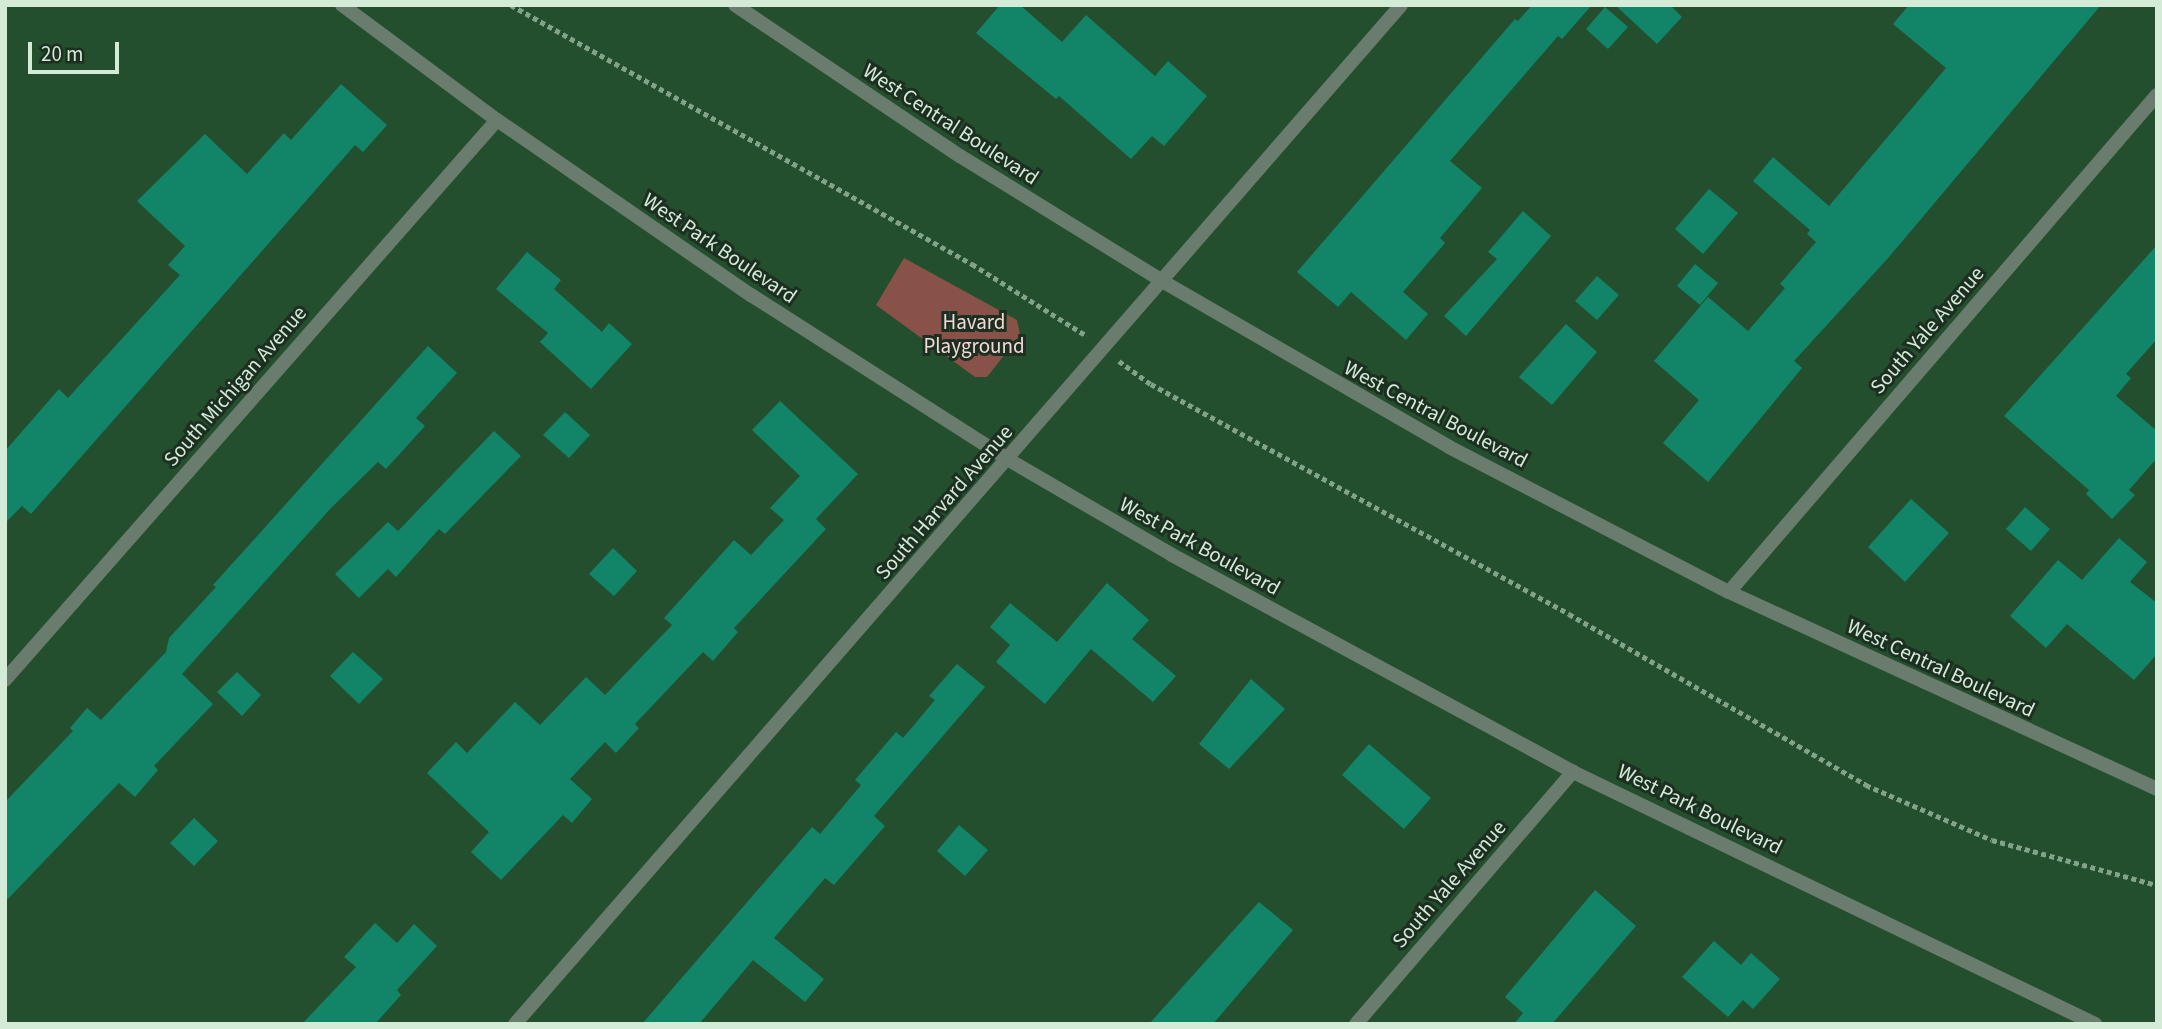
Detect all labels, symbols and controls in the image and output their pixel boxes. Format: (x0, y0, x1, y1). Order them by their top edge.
scale bar (32, 28, 122, 72)
text: 20 m (41, 39, 83, 69)
street label: West Central Boulevard (858, 58, 1044, 190)
street label: West Park Boulevard (638, 187, 802, 309)
street label: South Yale Avenue (1865, 261, 1989, 399)
street label: South Michigan Avenue (158, 301, 312, 471)
park label: Havard Playground (923, 309, 1025, 359)
street label: West Central Boulevard (1340, 355, 1532, 473)
street label: South Harvard Avenue (870, 420, 1018, 584)
street label: West Park Boulevard (1115, 491, 1285, 601)
street label: West Central Boulevard (1843, 613, 2039, 723)
street label: West Park Boulevard (1614, 758, 1786, 860)
street label: South Yale Avenue (1387, 815, 1511, 953)

